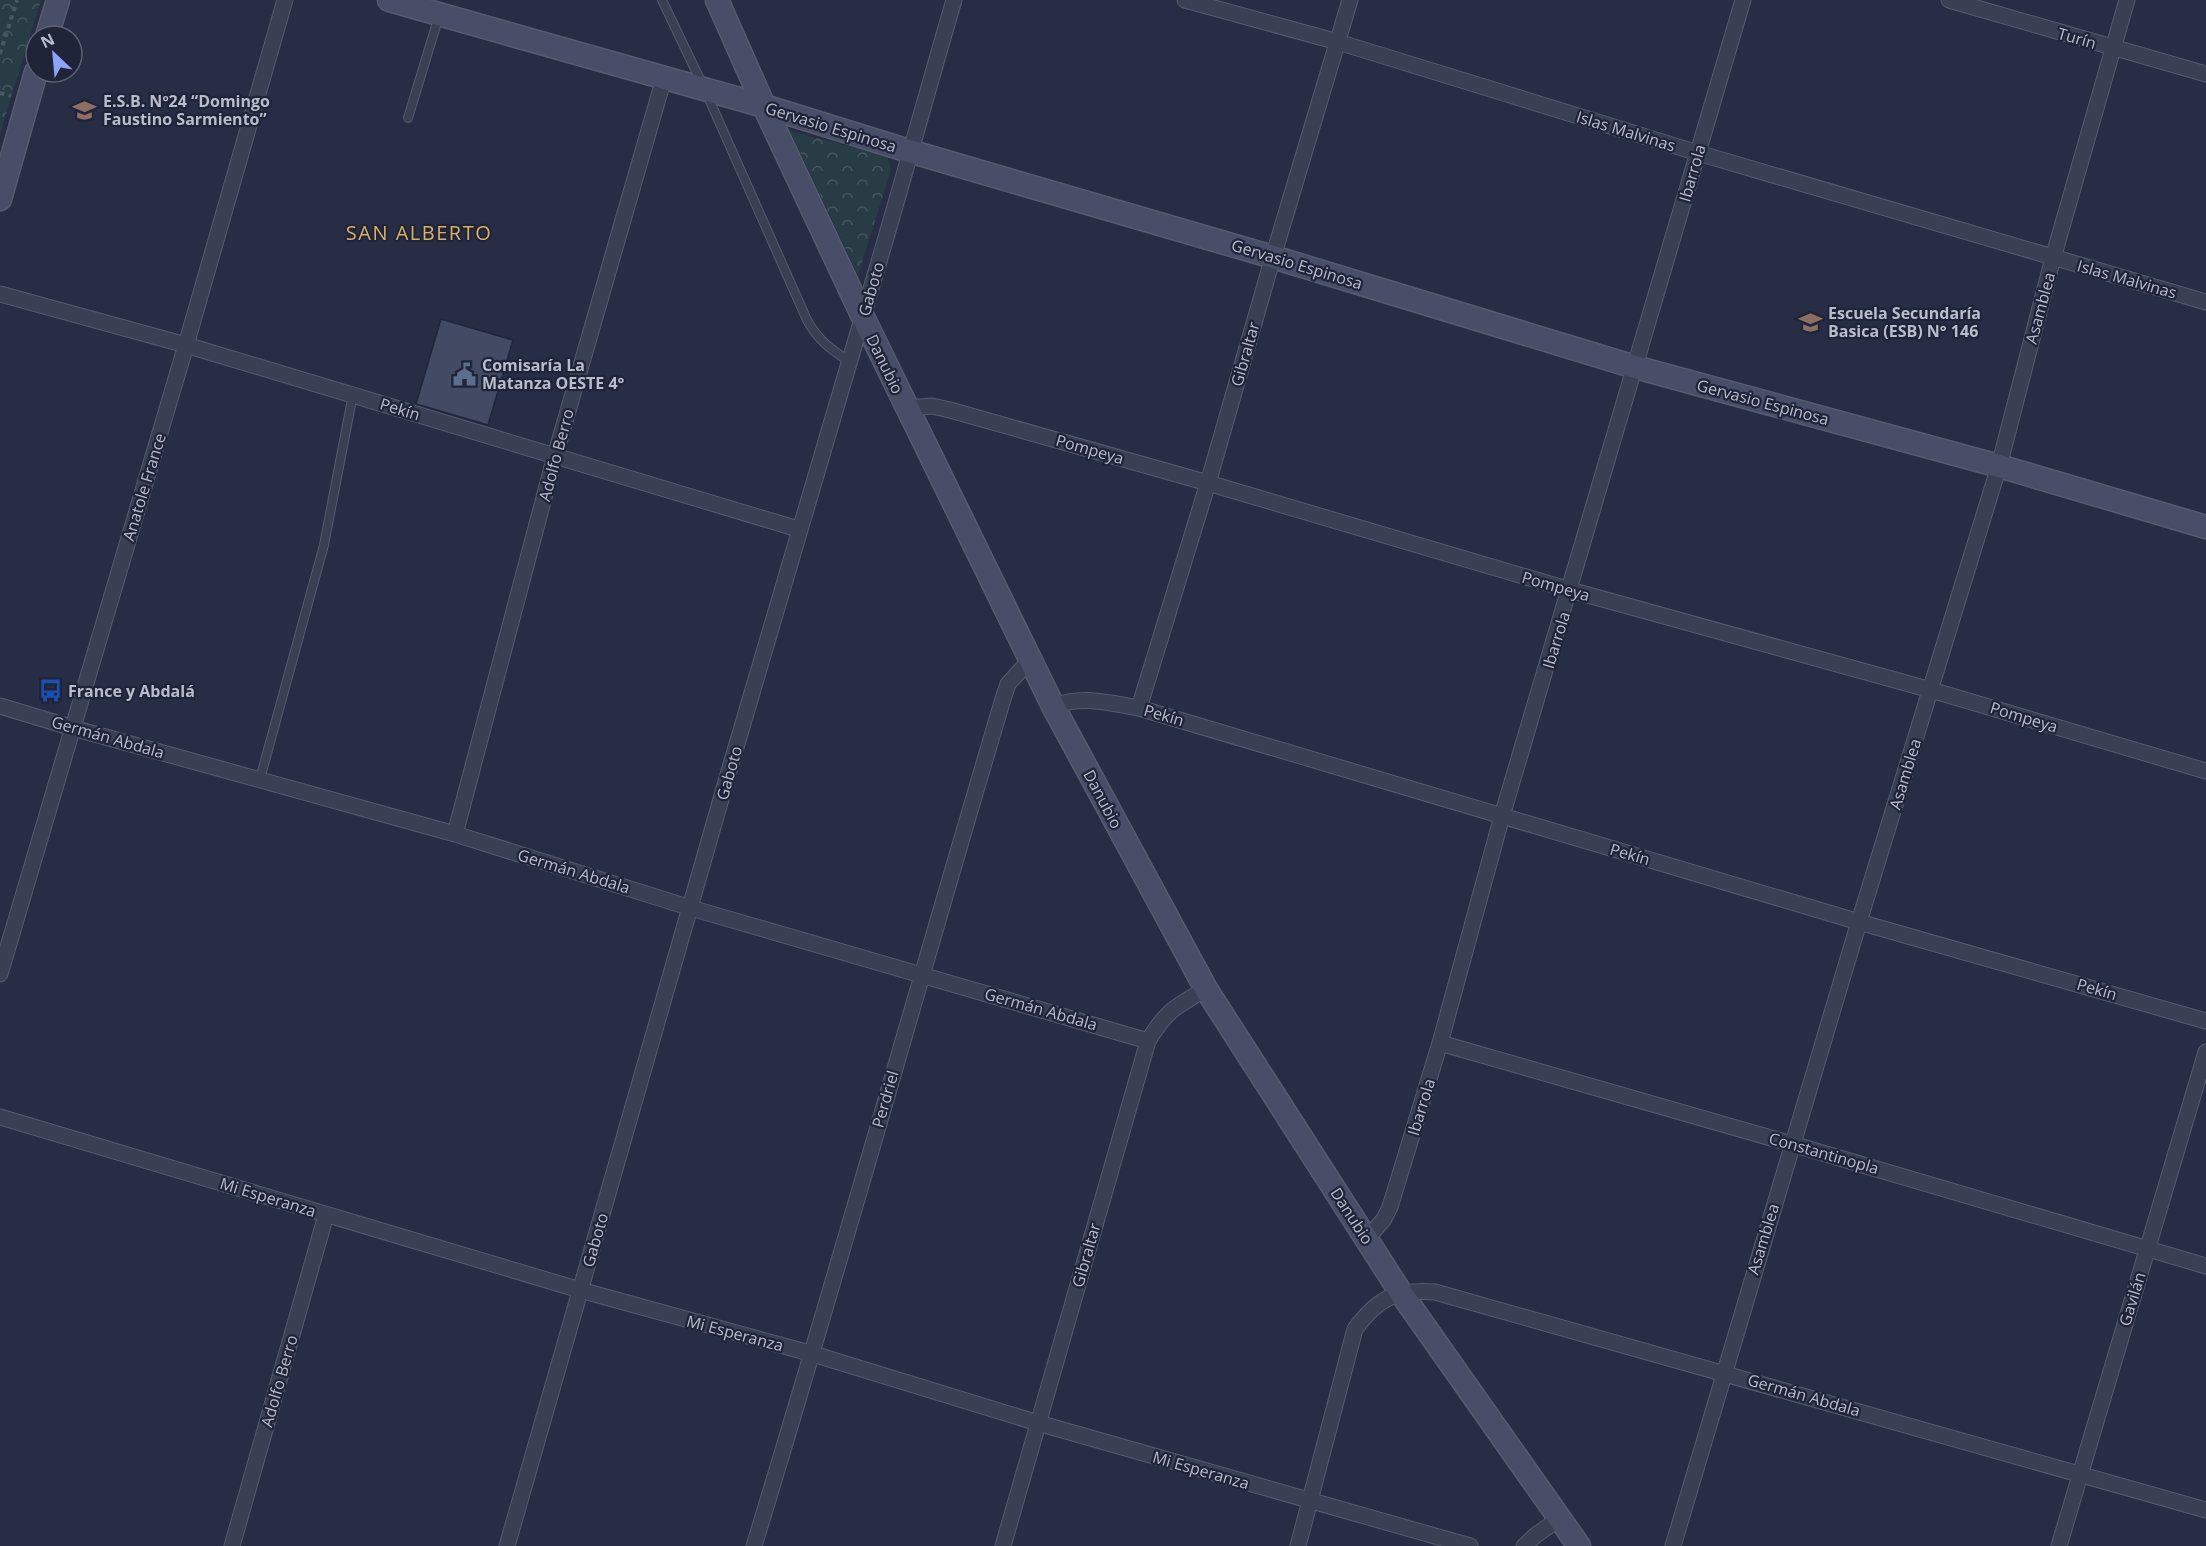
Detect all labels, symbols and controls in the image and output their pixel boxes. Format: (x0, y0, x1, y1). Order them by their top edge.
street label: Turín (2055, 22, 2099, 54)
north arrow (24, 24, 84, 84)
text: N (37, 28, 58, 53)
place label: E.S.B. Nº24 “Domingo Faustino Sarmiento” (103, 90, 270, 130)
school or university icon: E.S.B. Nº24 “Domingo Faustino Sarmiento” (72, 97, 98, 123)
street label: Gervasio Espinosa (763, 97, 899, 157)
street label: Islas Malvinas (1574, 105, 1678, 157)
street label: Ibarrola (1673, 142, 1711, 204)
district label: SAN ALBERTO (346, 219, 492, 246)
street label: Gervasio Espinosa (1229, 234, 1365, 294)
street label: Islas Malvinas (2075, 254, 2179, 304)
street label: Gaboto (853, 259, 889, 319)
street label: Asamblea (2020, 270, 2060, 346)
place label: Escuela Secundaría Basica (ESB) N° 146 (1828, 302, 1981, 342)
school or university icon: Escuela Secundaría Basica (ESB) N° 146 (1797, 309, 1823, 335)
street label: Gibraltar (1225, 319, 1265, 389)
street label: Danubio (861, 331, 909, 397)
place label: Comisaría La Matanza OESTE 4° (482, 354, 625, 394)
public building icon: Comisaría La Matanza OESTE 4° (451, 361, 477, 387)
street label: Gervasio Espinosa (1695, 374, 1831, 430)
street label: Pekín (377, 393, 423, 425)
street label: Adolfo Berro (533, 406, 579, 504)
street label: Pompeya (1053, 429, 1127, 469)
street label: Anatole France (117, 430, 171, 544)
street label: Pompeya (1519, 566, 1593, 606)
street label: Ibarrola (1537, 609, 1575, 671)
bus stop icon: France y Abdalá (37, 678, 63, 704)
place label: France y Abdalá (68, 680, 195, 702)
street label: Pompeya (1987, 696, 2061, 738)
street label: Pekín (1141, 699, 1187, 731)
street label: Germán Abdala (49, 710, 167, 764)
street label: Asamblea (1884, 736, 1926, 812)
street label: Gaboto (711, 743, 747, 803)
street label: Danubio (1078, 766, 1128, 832)
street label: Pekín (1607, 838, 1653, 870)
street label: Germán Abdala (515, 843, 633, 899)
street label: Pekín (2074, 973, 2120, 1005)
street label: Germán Abdala (982, 982, 1100, 1036)
street label: Perdriel (866, 1068, 904, 1130)
street label: Ibarrola (1402, 1076, 1440, 1138)
street label: Constantinopla (1766, 1127, 1882, 1179)
street label: Mi Esperanza (217, 1172, 319, 1222)
street label: Danubio (1325, 1183, 1379, 1249)
street label: Asamblea (1742, 1201, 1784, 1277)
street label: Gaboto (577, 1210, 613, 1270)
street label: Gibraltar (1066, 1220, 1106, 1290)
street label: Gavilán (2113, 1269, 2151, 1329)
street label: Mi Esperanza (684, 1309, 786, 1357)
street label: Adolfo Berro (255, 1332, 303, 1430)
street label: Germán Abdala (1745, 1368, 1863, 1422)
street label: Mi Esperanza (1150, 1446, 1252, 1494)

